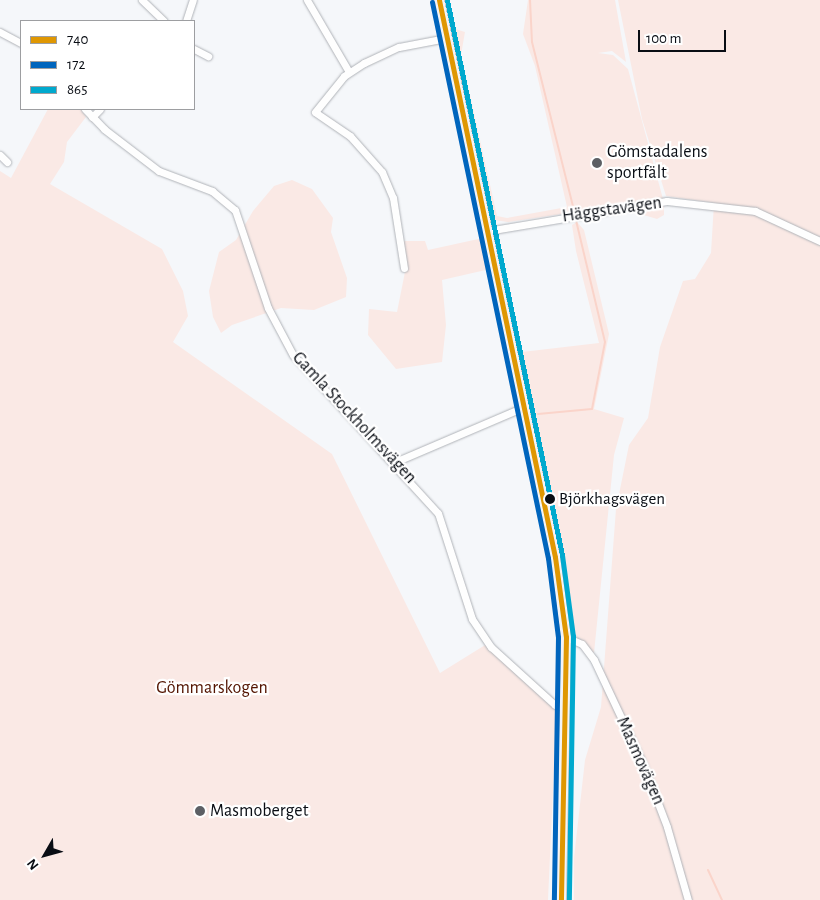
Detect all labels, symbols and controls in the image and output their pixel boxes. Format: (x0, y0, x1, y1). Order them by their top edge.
legend (20, 20, 195, 110)
scale bar (640, 20, 728, 52)
text: 100 m (646, 31, 681, 46)
text: 740 (67, 32, 88, 47)
text: 172 (67, 57, 85, 72)
text: 865 (67, 82, 87, 97)
place label: Gömstadalens sportfält (607, 142, 708, 184)
marker: Gömstadalens sportfält (591, 157, 603, 169)
street label: Häggstavägen (561, 192, 663, 228)
street label: Gamla Stockholmsvägen (287, 348, 421, 488)
place label: Björkhagsvägen (559, 489, 665, 509)
marker: Björkhagsvägen (545, 494, 555, 504)
park label: Gömmarskogen (156, 677, 268, 699)
street label: Masmovägen (611, 714, 669, 808)
place label: Masmoberget (210, 800, 308, 822)
marker: Masmoberget (194, 805, 206, 817)
north arrow (20, 830, 70, 880)
text: N (25, 856, 42, 872)

